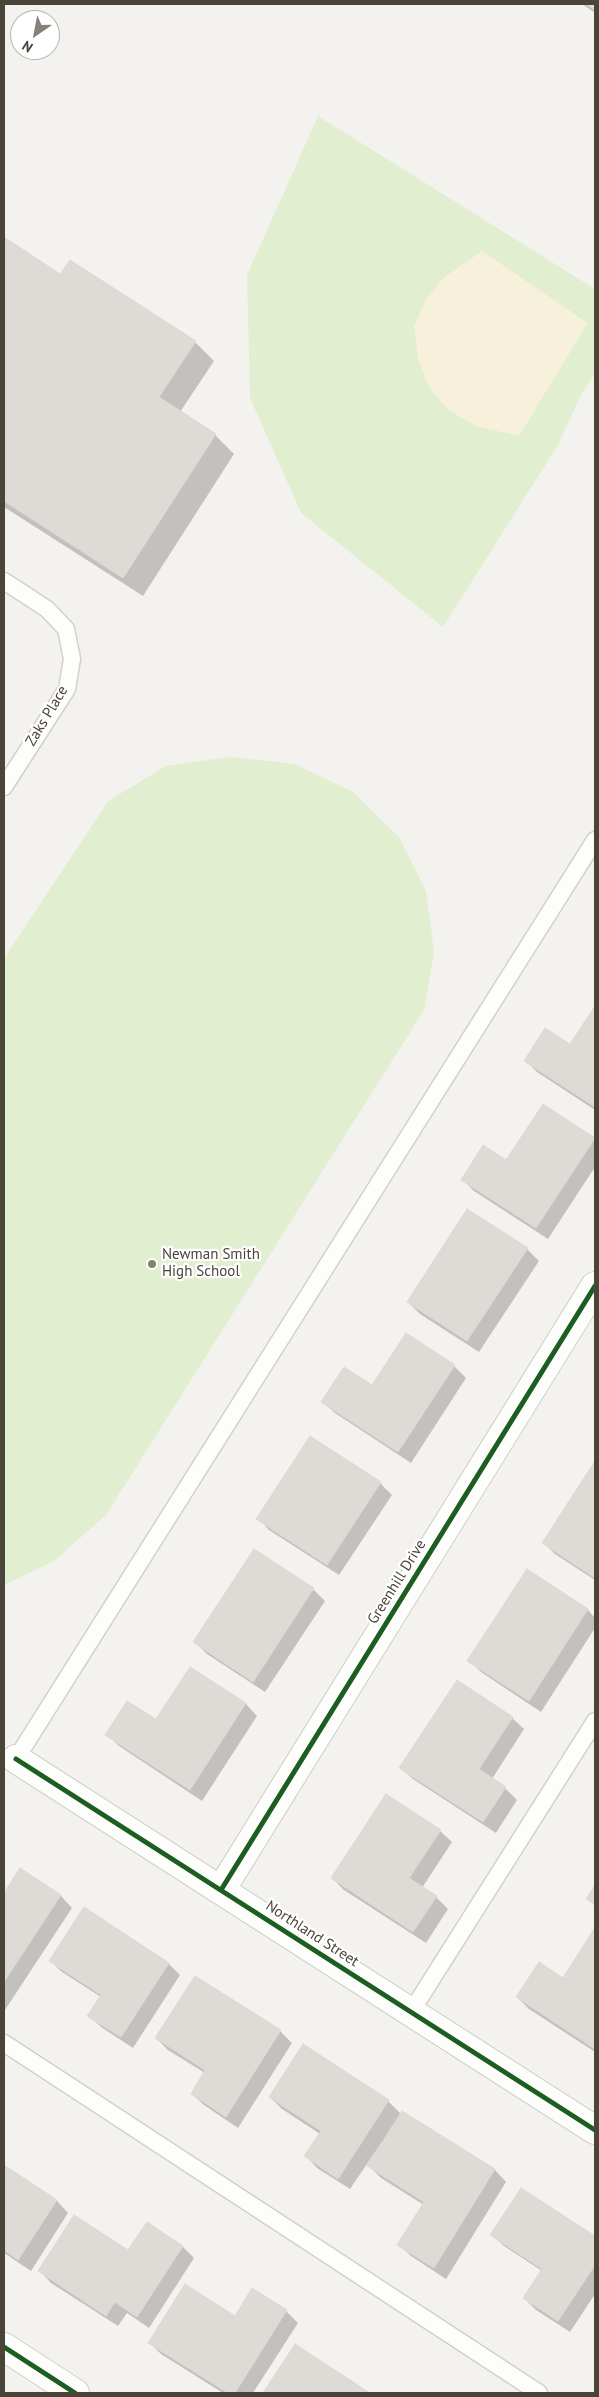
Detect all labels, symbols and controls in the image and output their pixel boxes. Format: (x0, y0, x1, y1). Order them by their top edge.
north arrow (10, 10, 60, 60)
text: N (19, 37, 36, 57)
street label: Zaks Place (22, 683, 72, 749)
place label: Newman Smith High School (162, 1246, 260, 1281)
marker: Newman Smith High School (146, 1258, 158, 1270)
street label: Greenhill Drive (364, 1536, 430, 1628)
street label: Northland Street (262, 1897, 362, 1971)

